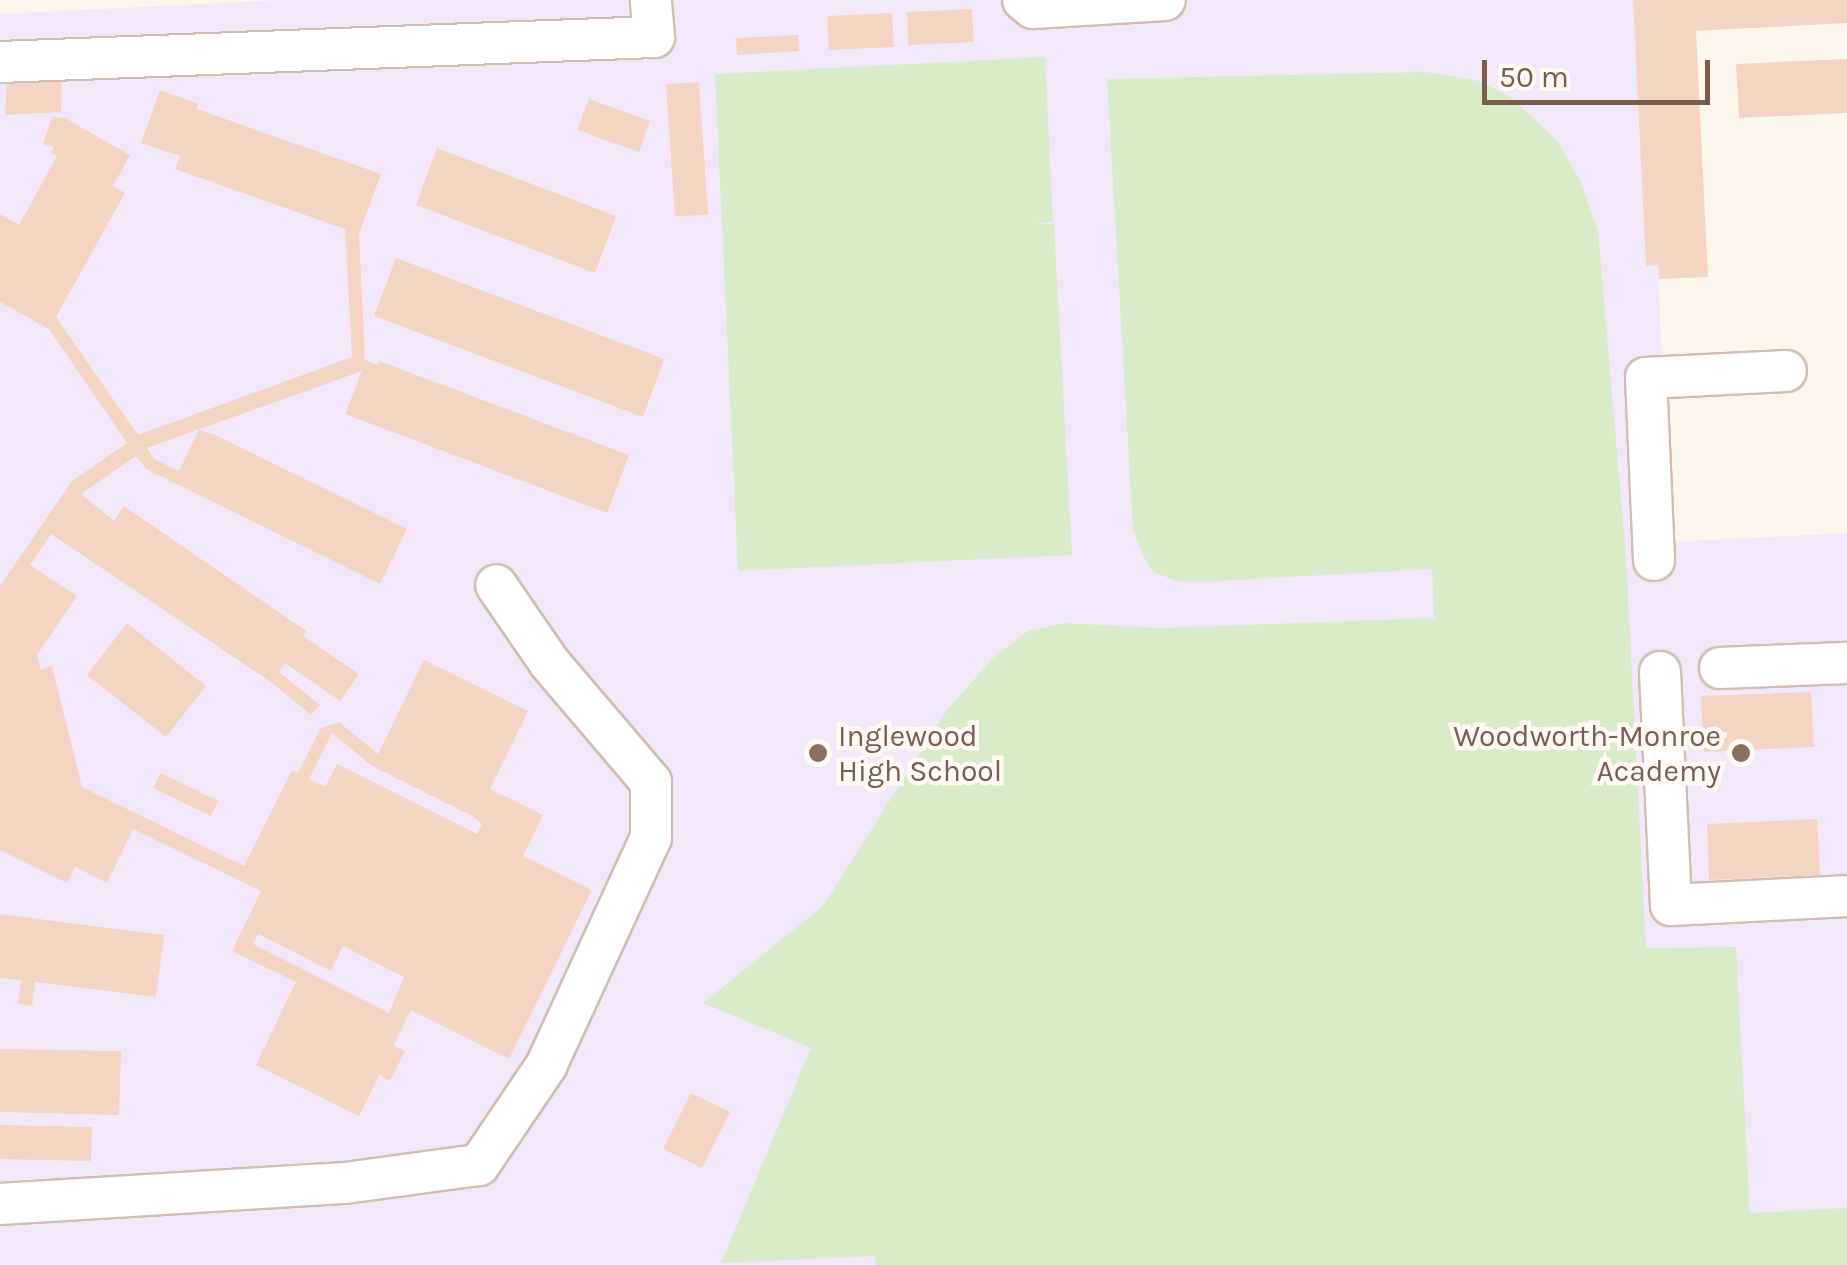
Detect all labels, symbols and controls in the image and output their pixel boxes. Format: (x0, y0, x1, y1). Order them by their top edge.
scale bar (1487, 40, 1714, 102)
text: 50 m (1499, 59, 1569, 95)
place label: Inglewood High School (838, 718, 1002, 788)
place label: Woodworth-Monroe Academy (1453, 718, 1721, 788)
marker: Inglewood High School (807, 742, 829, 764)
marker: Woodworth-Monroe Academy (1730, 742, 1752, 764)

